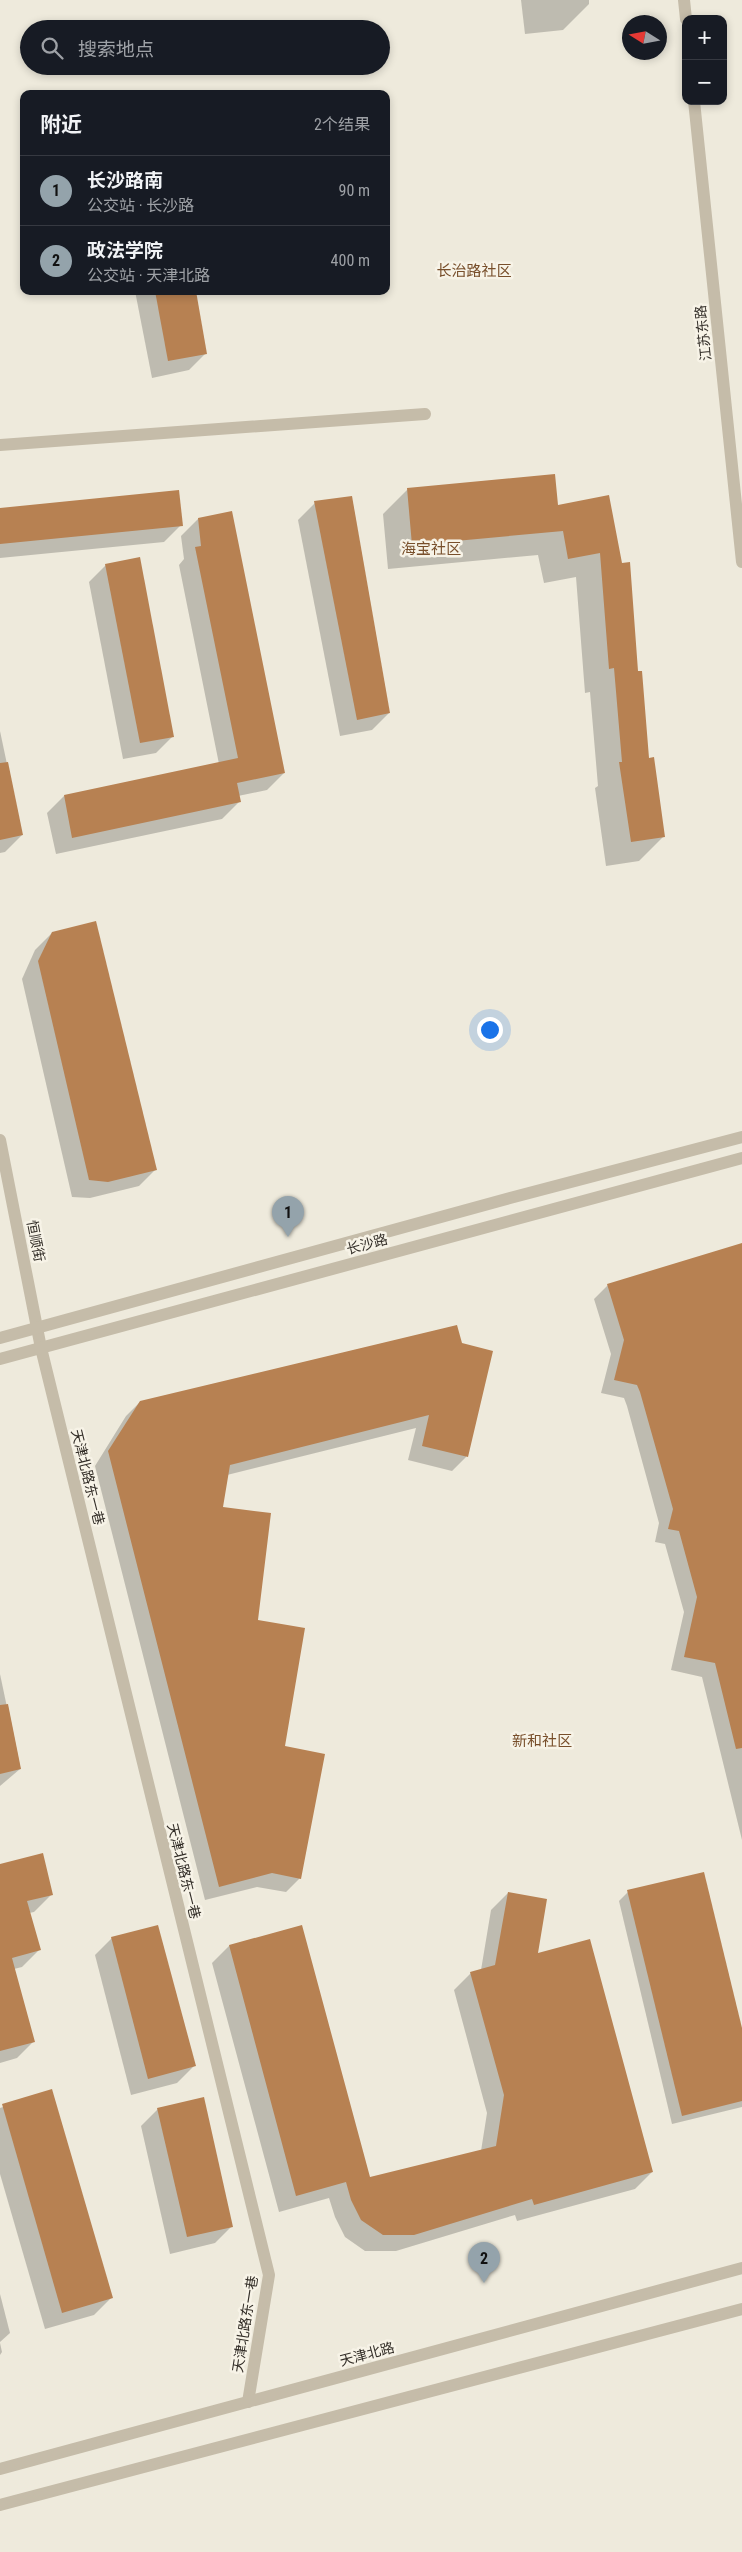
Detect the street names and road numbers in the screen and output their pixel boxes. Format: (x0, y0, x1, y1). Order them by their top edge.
street label: 江苏东路 (692, 304, 714, 362)
street label: 恒顺街 (24, 1219, 48, 1263)
street label: 长沙路 (345, 1231, 389, 1257)
street label: 天津北路东一巷 (68, 1428, 108, 1526)
street label: 天津北路东一巷 (164, 1822, 204, 1920)
street label: 天津北路东一巷 (229, 2274, 261, 2374)
street label: 天津北路 (338, 2339, 396, 2369)

